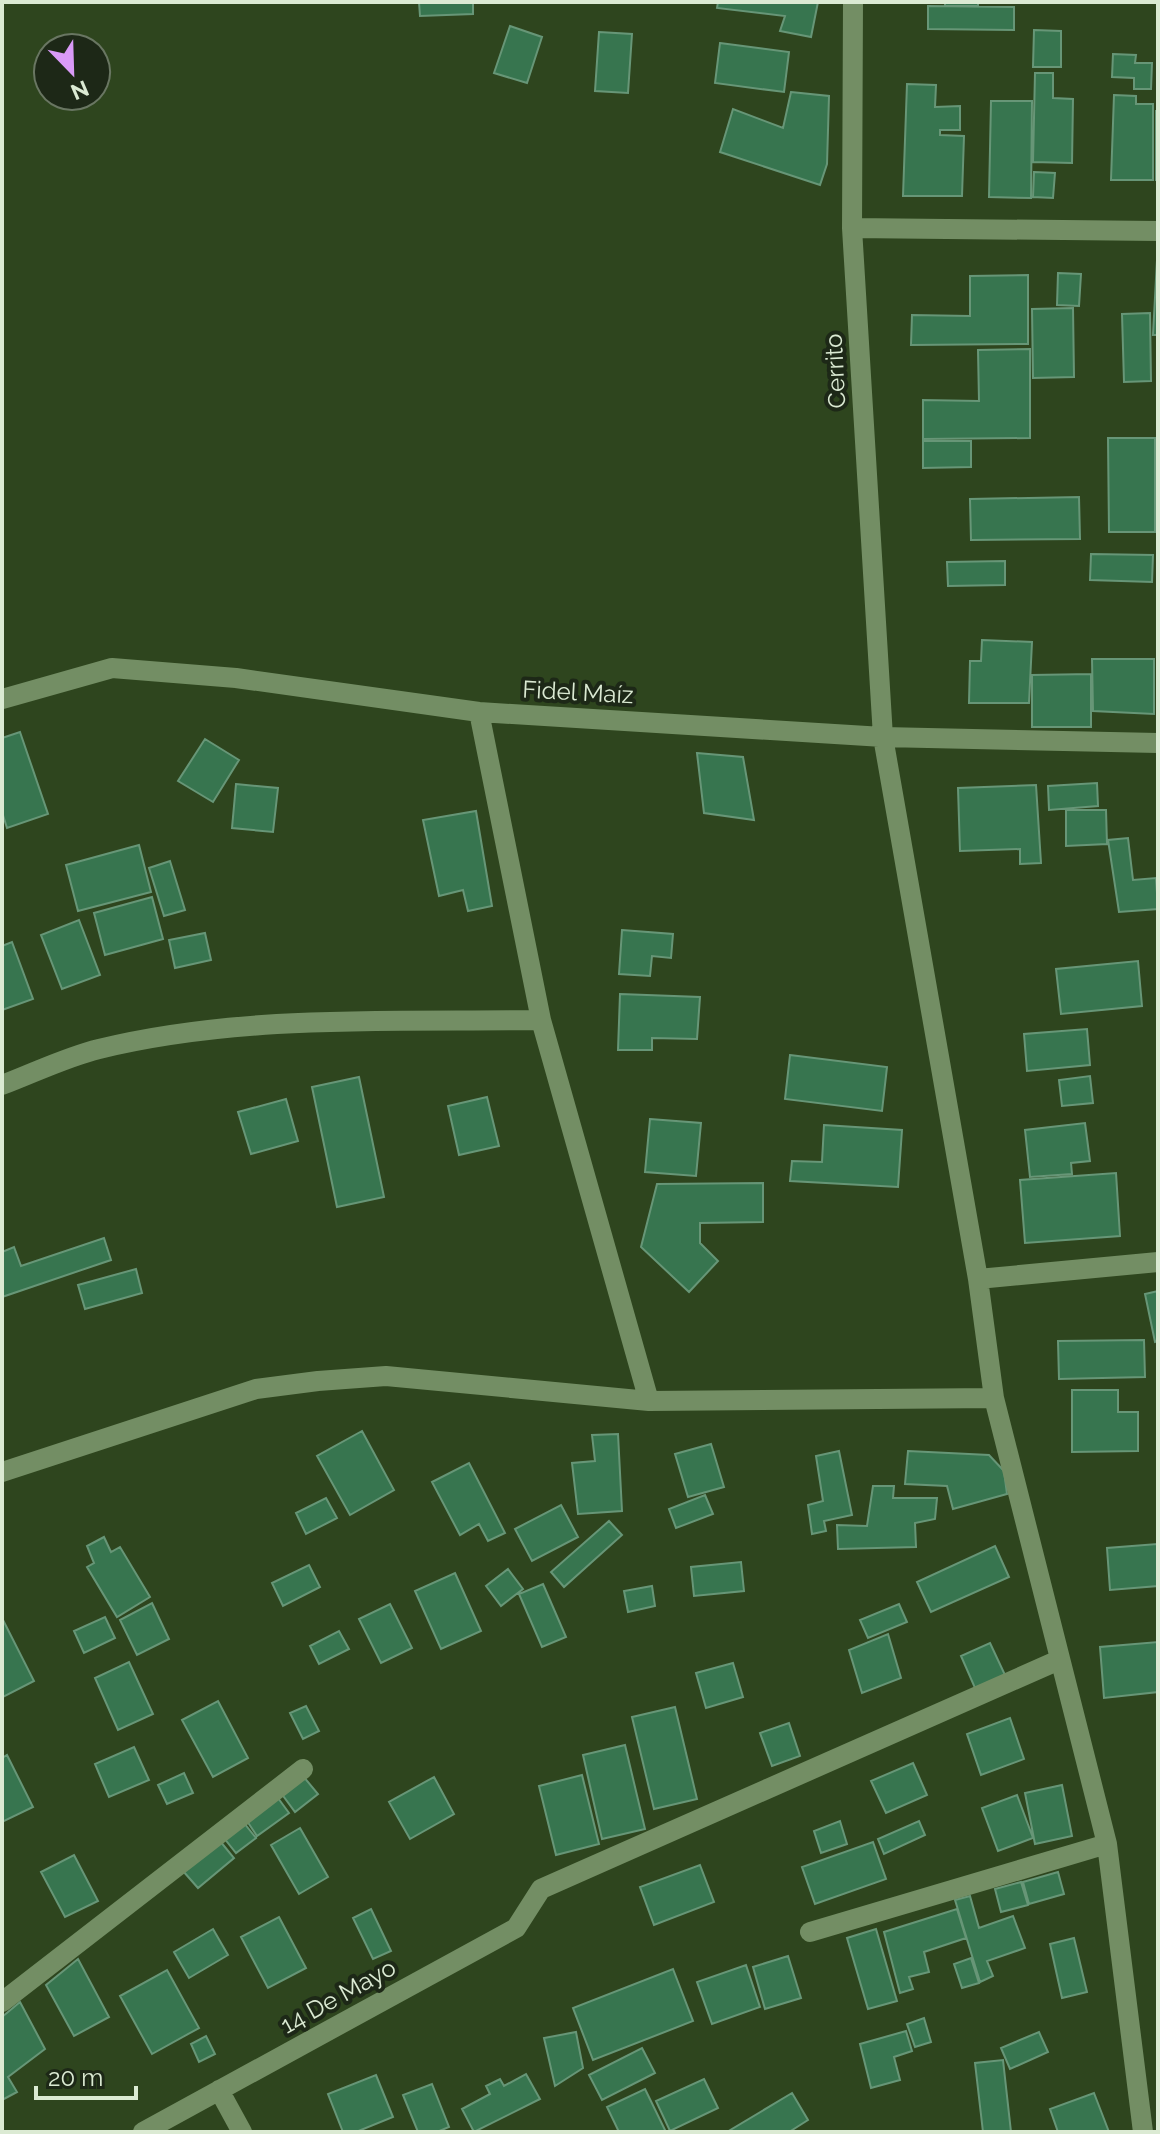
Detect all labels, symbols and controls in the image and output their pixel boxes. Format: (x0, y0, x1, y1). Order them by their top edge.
north arrow (32, 32, 112, 112)
text: N (67, 75, 93, 106)
street label: Cerrito (819, 333, 851, 409)
street label: Fidel Maíz (522, 675, 634, 709)
street label: 14 De Mayo (275, 1952, 401, 2040)
scale bar (36, 2050, 136, 2100)
text: 20 m (48, 2063, 103, 2092)

